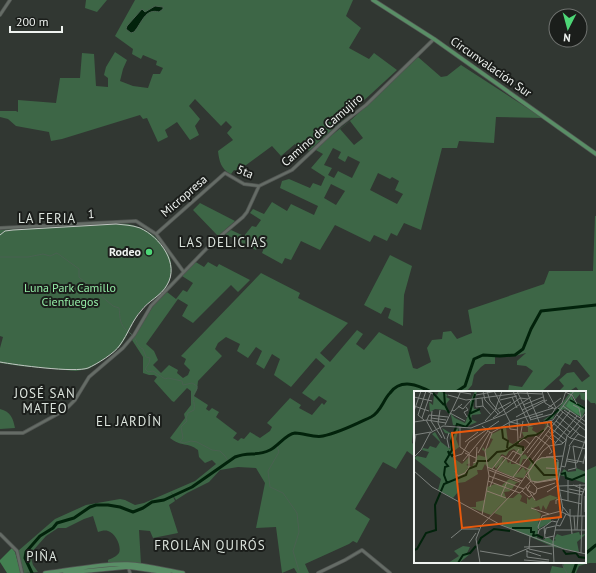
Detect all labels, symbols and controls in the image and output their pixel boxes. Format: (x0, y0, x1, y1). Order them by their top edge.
scale bar (10, 8, 62, 34)
north arrow (548, 8, 588, 48)
text: 200 m (16, 14, 49, 29)
text: N (563, 31, 571, 45)
street label: Circunvalación Sur (448, 33, 535, 100)
street label: Camino de Camujiro (278, 90, 366, 169)
street label: 5ta (235, 161, 256, 182)
street label: Micropresa (158, 171, 210, 220)
street label: 1 (87, 206, 95, 221)
district label: LA FERIA (18, 210, 76, 227)
district label: LAS DELICIAS (179, 234, 267, 251)
place label: Rodeo (109, 244, 142, 259)
marker: Rodeo (144, 247, 154, 257)
park label: Luna Park Camillo Cienfuegos (24, 280, 116, 309)
district label: JOSÉ SAN MATEO (13, 385, 76, 417)
inset map (414, 391, 586, 563)
district label: EL JARDÍN (96, 413, 162, 430)
district label: FROILÁN QUIRÓS (154, 537, 266, 554)
district label: PIÑA (26, 548, 58, 565)

